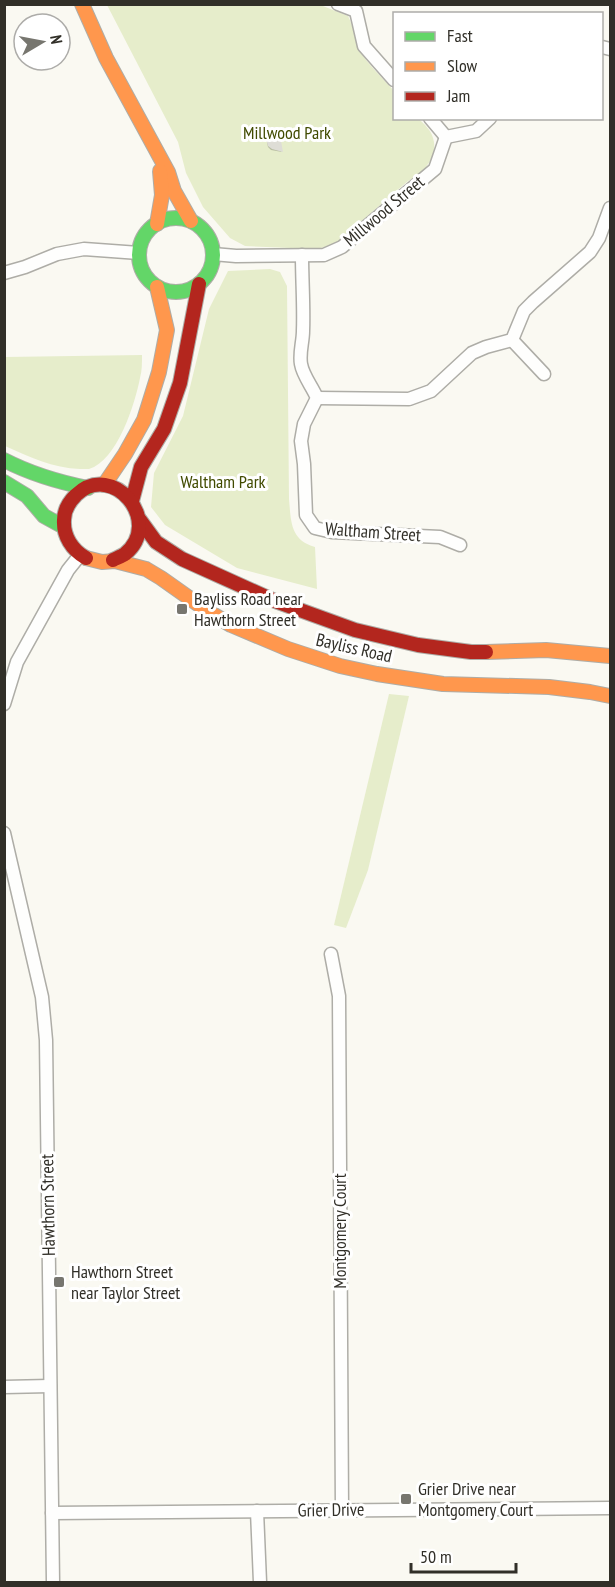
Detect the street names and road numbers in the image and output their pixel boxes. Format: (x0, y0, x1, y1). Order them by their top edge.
street label: Millwood Street (339, 170, 429, 251)
street label: Waltham Street (324, 517, 422, 546)
street label: Bayliss Road (314, 628, 394, 667)
street label: Hawthorn Street (35, 1154, 60, 1256)
street label: Montgomery Court (328, 1173, 351, 1289)
street label: Grier Drive (297, 1497, 364, 1522)

